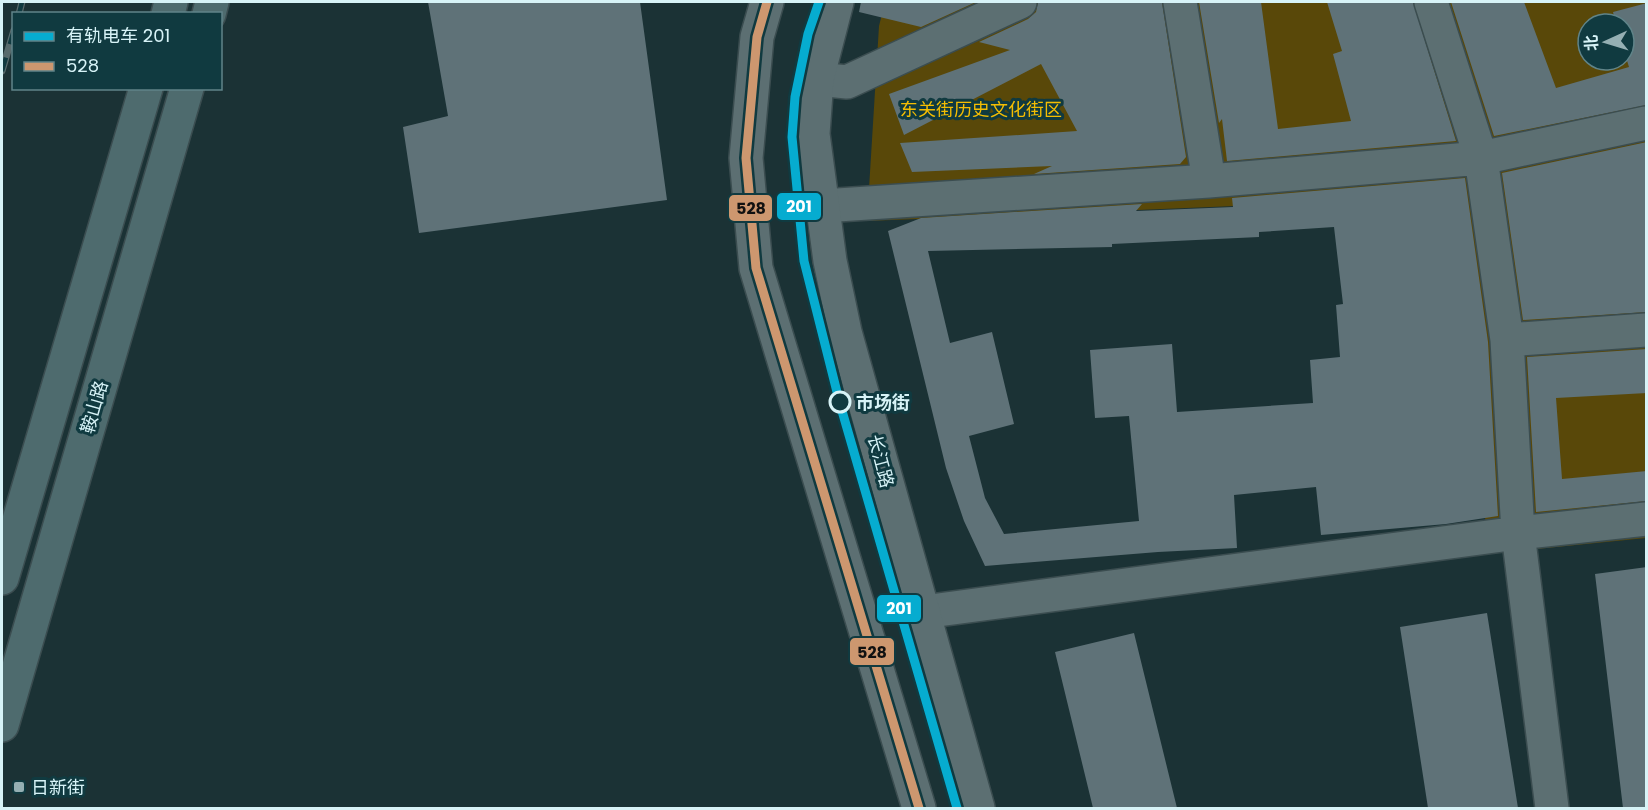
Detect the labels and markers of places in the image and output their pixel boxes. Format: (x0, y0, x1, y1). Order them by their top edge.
place label: 市场街 (856, 390, 910, 415)
marker: 市场街 (829, 391, 851, 413)
place label: 日新街 (31, 775, 85, 800)
marker: 日新街 (12, 780, 26, 794)

